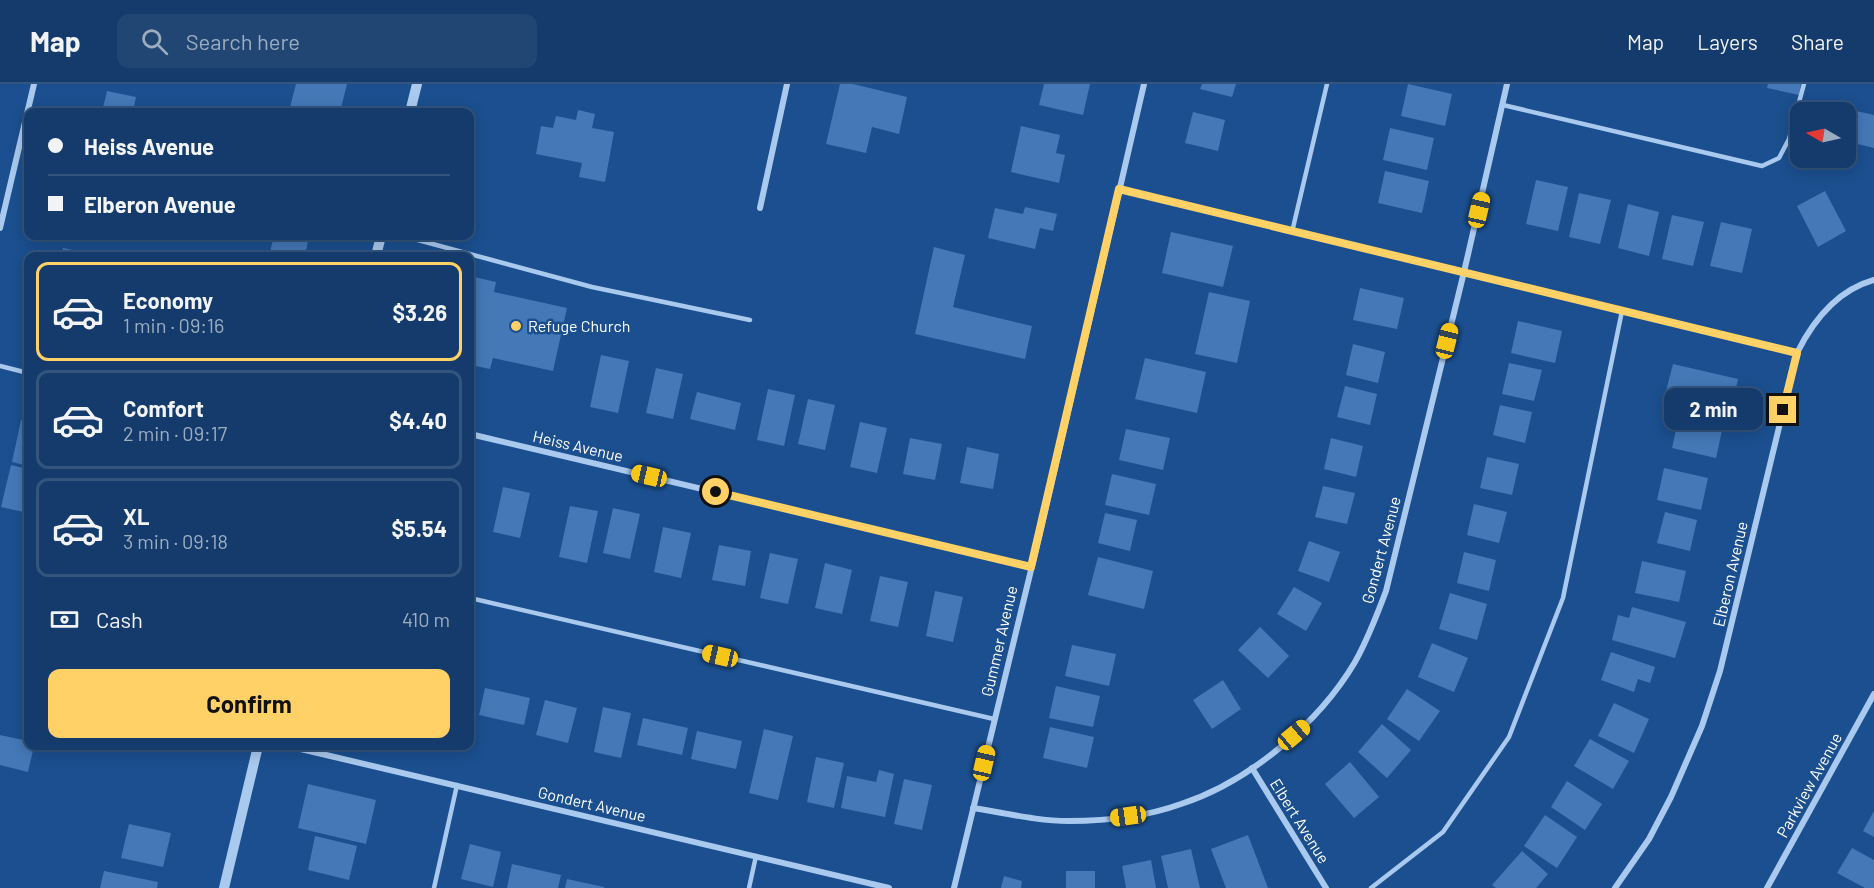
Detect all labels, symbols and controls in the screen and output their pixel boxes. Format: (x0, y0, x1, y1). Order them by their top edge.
search box (117, 14, 537, 68)
text: Map (30, 24, 81, 58)
icon: search (138, 25, 171, 58)
text: Search here (186, 28, 300, 54)
text: Map (1627, 29, 1664, 54)
text: Layers (1697, 29, 1758, 54)
text: Share (1791, 29, 1844, 54)
north arrow (1790, 102, 1856, 168)
map controls (1790, 102, 1856, 168)
text: Heiss Avenue (84, 133, 214, 159)
car (1466, 190, 1492, 230)
text: Elberon Avenue (84, 191, 236, 217)
icon: car (51, 285, 105, 339)
text: Economy (123, 287, 213, 313)
text: $3.26 (392, 299, 447, 325)
text: 1 min · 09:16 (123, 313, 224, 337)
place label: Refuge Church (528, 316, 630, 335)
marker: Refuge Church (509, 319, 523, 333)
car (1434, 321, 1460, 361)
callout: 2 min (1663, 389, 1762, 431)
icon: car (51, 393, 105, 447)
text: Comfort (123, 395, 204, 421)
route end (1769, 396, 1796, 423)
text: 2 min (1690, 397, 1737, 421)
text: $4.40 (389, 407, 447, 433)
text: 2 min · 09:17 (123, 421, 227, 445)
street label: Heiss Avenue (531, 426, 625, 465)
car (629, 463, 669, 489)
route start (702, 478, 729, 505)
street label: Gondert Avenue (1357, 494, 1404, 606)
icon: car (51, 501, 105, 555)
text: XL (123, 503, 149, 529)
text: $5.54 (391, 515, 447, 541)
street label: Elberon Avenue (1708, 519, 1751, 628)
text: 3 min · 09:18 (123, 529, 228, 553)
street label: Gummer Avenue (977, 584, 1020, 698)
icon: cash (48, 603, 81, 636)
text: Cash (96, 606, 143, 632)
text: 410 m (402, 607, 450, 631)
car (700, 643, 740, 669)
button: Confirm (48, 669, 450, 738)
car (1274, 717, 1314, 753)
street label: Parkview Avenue (1772, 729, 1845, 841)
car (971, 743, 997, 783)
street label: Elbert Avenue (1267, 775, 1334, 867)
street label: Gondert Avenue (536, 782, 648, 825)
car (1109, 805, 1147, 827)

